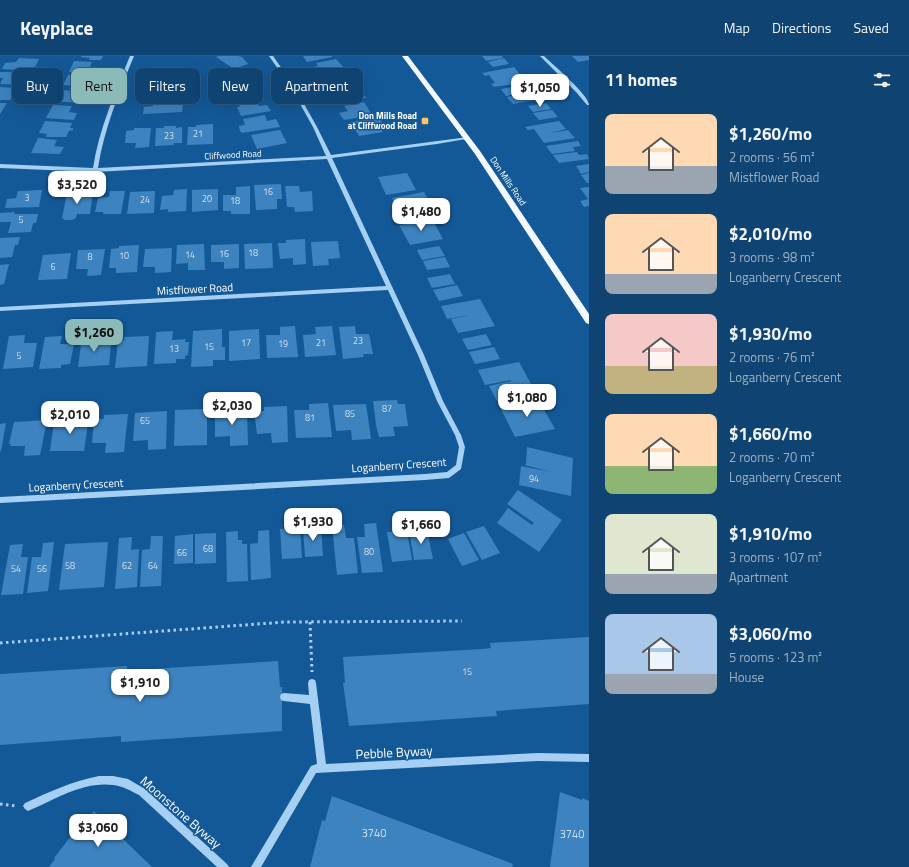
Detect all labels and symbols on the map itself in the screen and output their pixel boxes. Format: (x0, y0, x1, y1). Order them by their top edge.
pin: $1,050 (507, 74, 573, 108)
place label: Don Mills Road at Cliffwood Road (348, 109, 417, 132)
marker: Don Mills Road at Cliffwood Road (420, 116, 430, 126)
house number: 21 (193, 127, 203, 140)
house number: 23 (164, 129, 174, 142)
street label: Cliffwood Road (204, 146, 262, 162)
street label: Don Mills Road (487, 154, 530, 208)
pin: $3,520 (44, 171, 110, 205)
house number: 16 (263, 185, 273, 198)
house number: 3 (24, 191, 30, 204)
house number: 20 (202, 192, 212, 205)
house number: 24 (140, 193, 150, 206)
house number: 18 (230, 194, 240, 207)
pin: $1,480 (388, 198, 454, 232)
house number: 5 (18, 213, 24, 226)
house number: 18 (248, 246, 258, 259)
house number: 16 (219, 247, 229, 260)
house number: 14 (185, 248, 195, 261)
house number: 10 (119, 249, 129, 262)
house number: 8 (87, 250, 93, 263)
house number: 6 (50, 260, 56, 273)
street label: Mistflower Road (156, 279, 234, 299)
pin: $1,260 (61, 319, 127, 353)
house number: 23 (353, 334, 363, 347)
house number: 17 (241, 336, 251, 349)
house number: 21 (316, 336, 326, 349)
house number: 19 (278, 337, 288, 350)
house number: 15 (204, 340, 214, 353)
house number: 13 (169, 342, 179, 355)
house number: 5 (16, 349, 22, 362)
pin: $1,080 (494, 384, 560, 418)
pin: $2,030 (199, 392, 265, 426)
pin: $2,010 (37, 401, 103, 435)
house number: 87 (382, 402, 392, 415)
house number: 85 (345, 407, 355, 420)
house number: 81 (305, 411, 315, 424)
house number: 65 (140, 414, 150, 427)
street label: Loganberry Crescent (351, 454, 447, 476)
house number: 94 (529, 472, 539, 485)
street label: Loganberry Crescent (28, 475, 124, 495)
pin: $1,930 (280, 508, 346, 542)
pin: $1,660 (388, 511, 454, 545)
house number: 68 (203, 542, 213, 555)
house number: 80 (364, 545, 374, 558)
house number: 66 (177, 546, 187, 559)
house number: 58 (65, 559, 75, 572)
house number: 62 (122, 559, 132, 572)
house number: 64 (148, 559, 158, 572)
house number: 54 (11, 562, 21, 575)
house number: 56 (37, 562, 47, 575)
house number: 15 (462, 665, 472, 678)
pin: $1,910 (107, 669, 173, 703)
street label: Pebble Byway (355, 740, 433, 764)
street label: Moonstone Byway (136, 771, 226, 853)
pin: $3,060 (65, 814, 131, 848)
house number: 3740 (362, 825, 386, 841)
house number: 3740 (560, 826, 584, 842)

